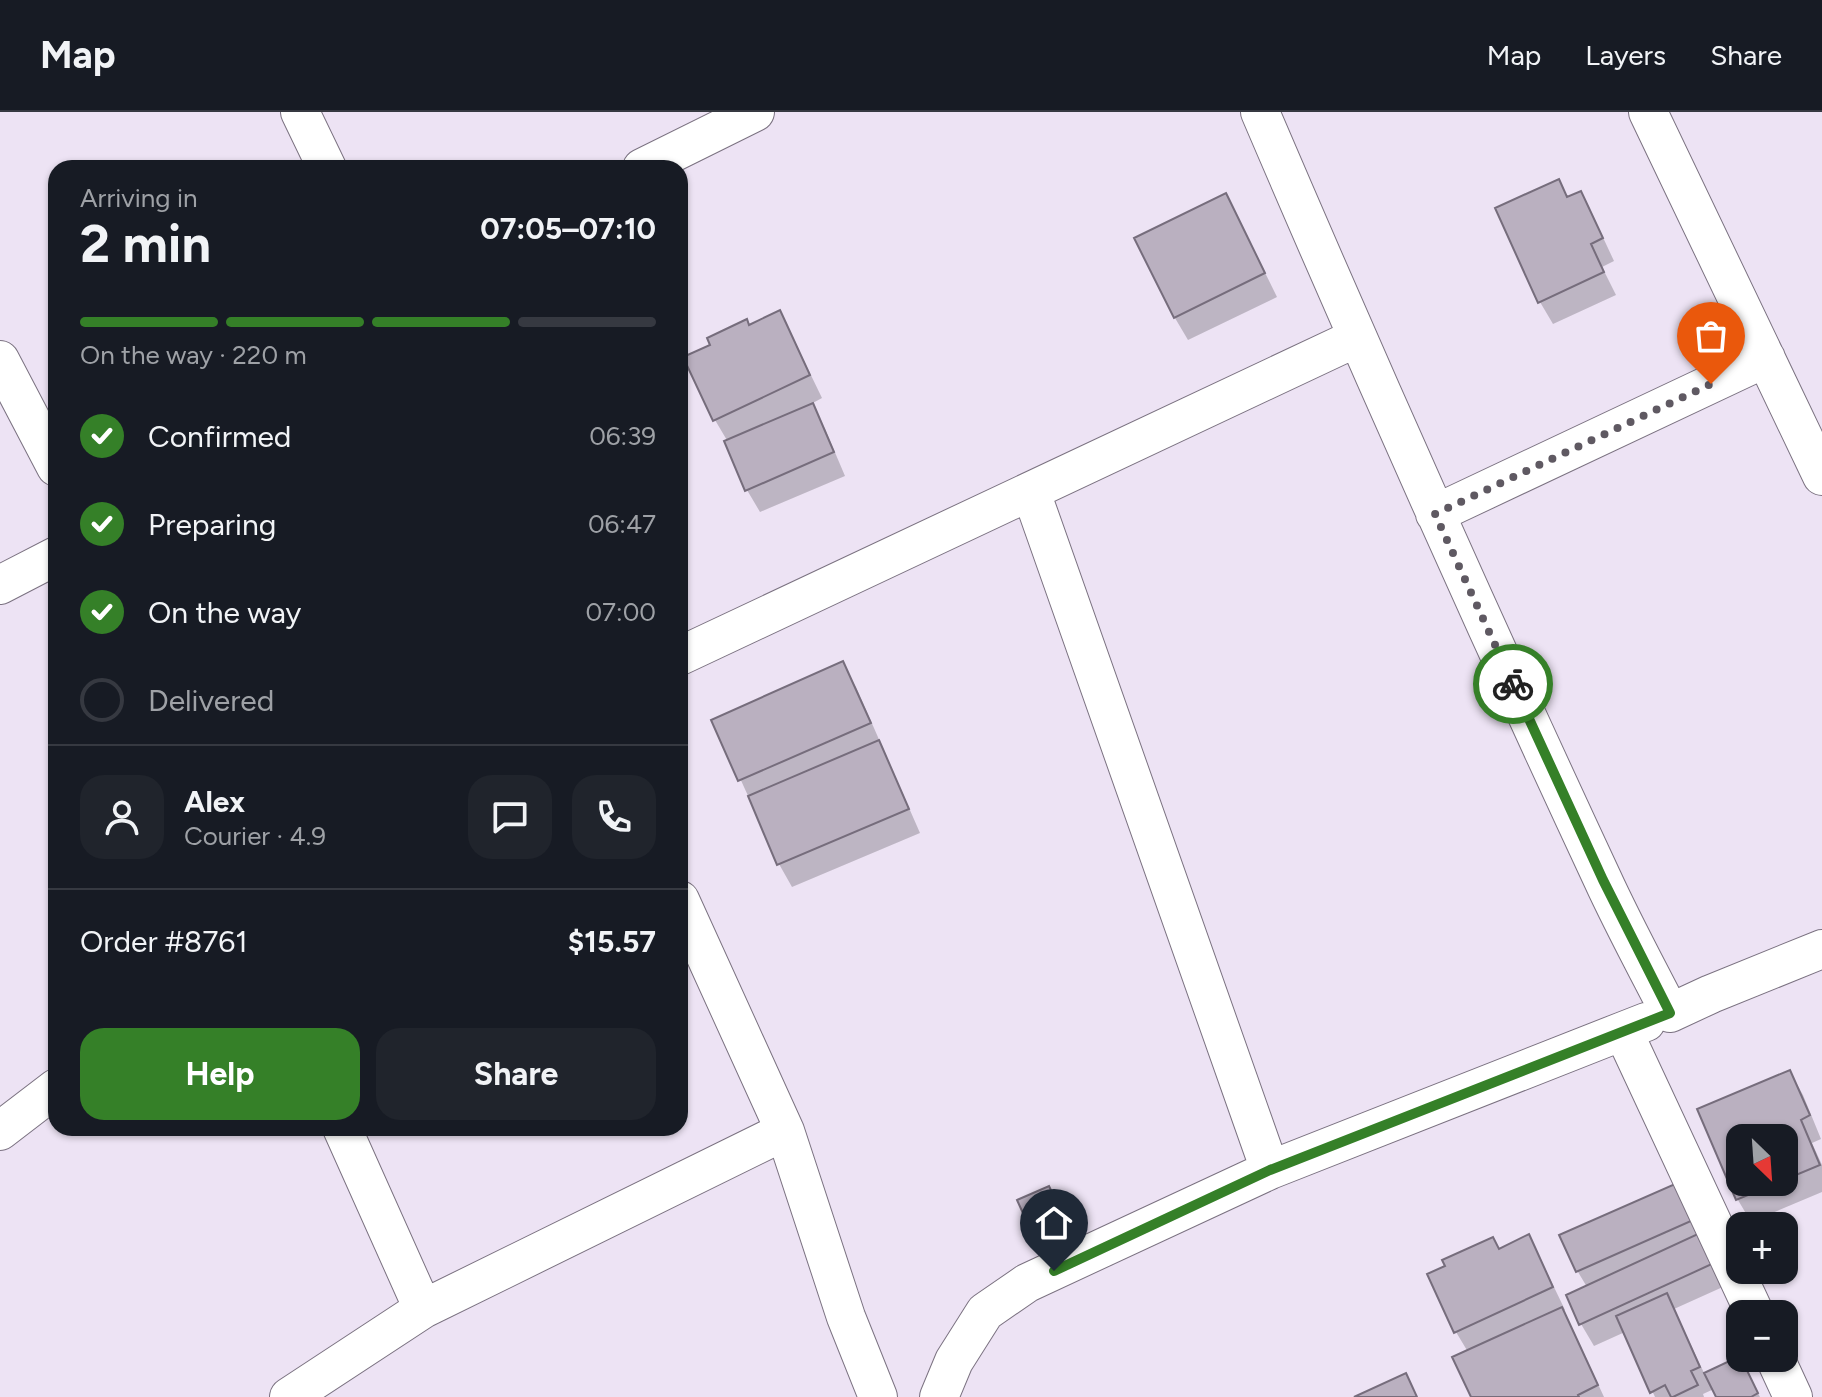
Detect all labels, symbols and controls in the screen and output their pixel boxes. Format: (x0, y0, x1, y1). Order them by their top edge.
text: Map (40, 32, 116, 78)
text: Map (1487, 38, 1541, 72)
text: Layers (1585, 38, 1666, 72)
text: Share (1710, 38, 1782, 72)
text: Arriving in (80, 182, 198, 214)
text: 07:05–07:10 (480, 210, 656, 247)
text: 2 min (80, 213, 211, 275)
pin (1677, 302, 1745, 384)
icon: bag (1689, 314, 1733, 358)
text: On the way · 220 m (80, 339, 307, 371)
icon: check (80, 414, 124, 458)
text: Confirmed (148, 418, 291, 455)
text: 06:39 (589, 420, 656, 452)
icon: check (80, 502, 124, 546)
text: Preparing (148, 506, 276, 543)
text: 06:47 (588, 508, 656, 540)
icon: check (80, 590, 124, 634)
text: On the way (148, 594, 301, 631)
text: 07:00 (585, 596, 656, 628)
courier (1473, 644, 1553, 724)
icon: bike (1491, 662, 1535, 706)
text: Delivered (148, 682, 274, 719)
button: person (80, 775, 164, 859)
button: chat (468, 775, 552, 859)
button: phone (572, 775, 656, 859)
text: Alex (184, 783, 245, 820)
text: Courier · 4.9 (184, 820, 326, 852)
text: Order #8761 (80, 923, 248, 960)
text: $15.57 (568, 923, 656, 960)
button: Help (80, 1028, 360, 1120)
button: Share (376, 1028, 656, 1120)
north arrow (1726, 1124, 1798, 1196)
map controls (1726, 1124, 1798, 1372)
pin (1020, 1189, 1088, 1271)
icon: home (1032, 1201, 1076, 1245)
button: + (1726, 1212, 1798, 1284)
button: − (1726, 1300, 1798, 1372)

